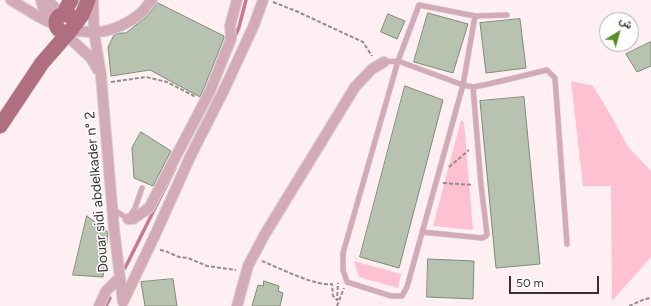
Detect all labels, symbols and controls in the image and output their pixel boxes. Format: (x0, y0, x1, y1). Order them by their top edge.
north arrow (599, 12, 639, 52)
text: ش (617, 14, 635, 32)
street label: Douar sidi abdelkader n° 2 (82, 111, 112, 273)
scale bar (511, 268, 601, 294)
text: 50 m (516, 276, 544, 290)

